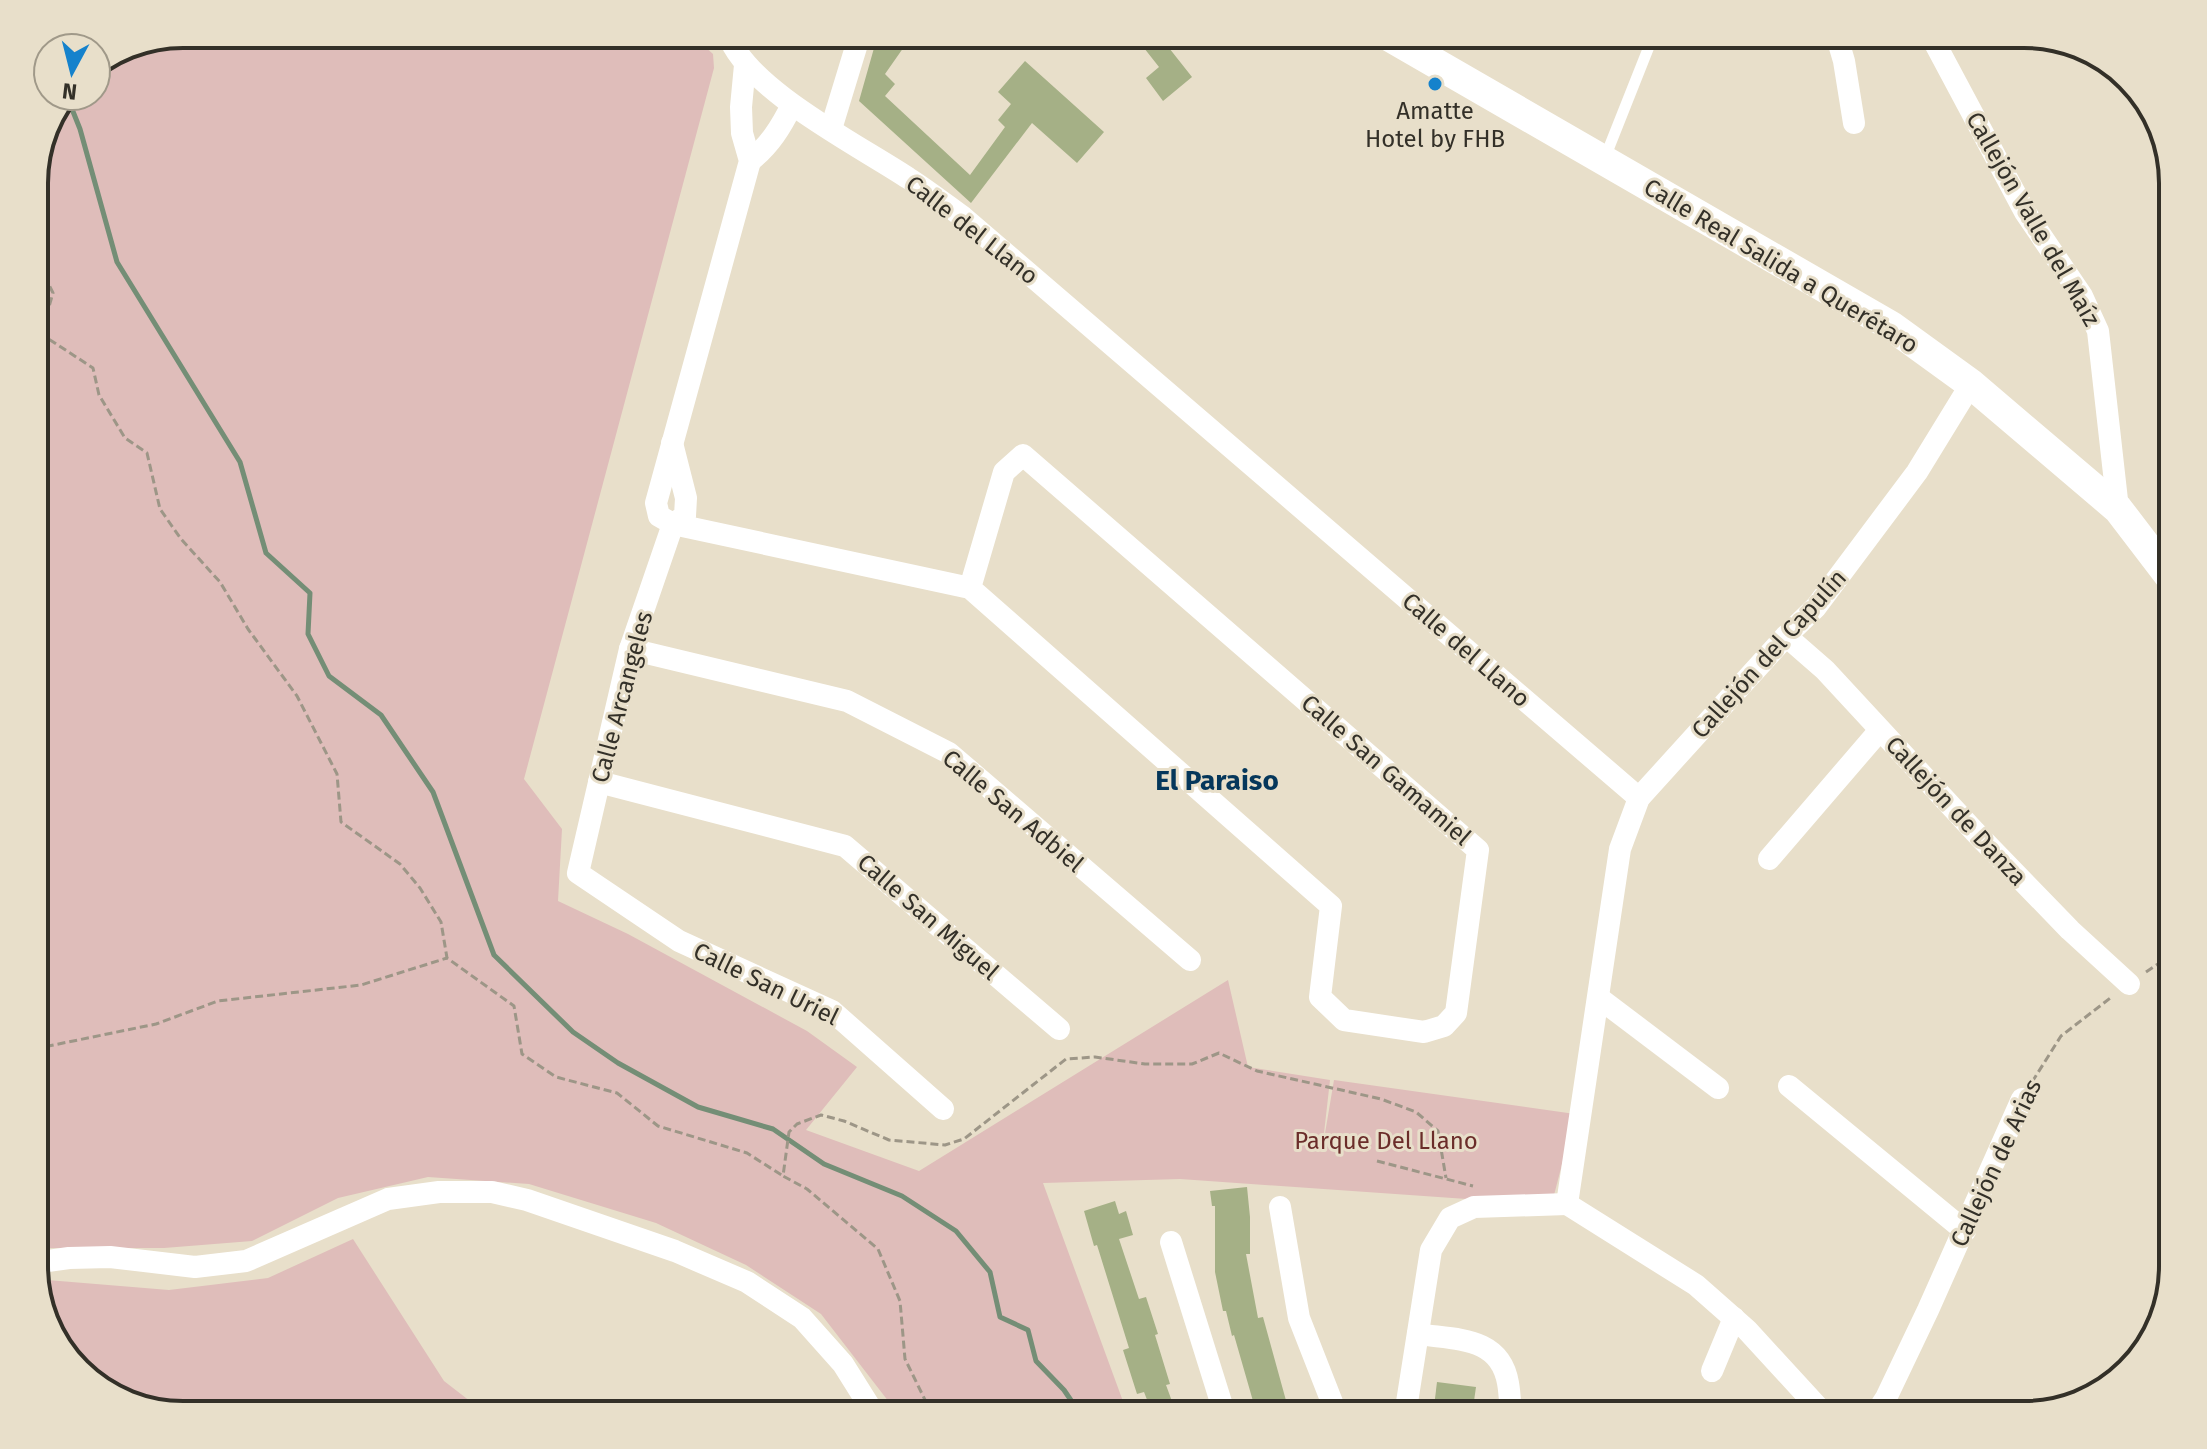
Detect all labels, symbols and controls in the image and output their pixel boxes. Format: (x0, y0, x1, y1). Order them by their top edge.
north arrow (32, 32, 112, 112)
marker: Amatte Hotel by FHB (1426, 75, 1444, 93)
text: N (61, 77, 79, 106)
place label: Amatte Hotel by FHB (1365, 97, 1505, 153)
street label: Callejón Valle del Maíz (1960, 107, 2106, 331)
street label: Calle del Llano (900, 170, 1044, 290)
street label: Calle Real Salida a Querétaro (1639, 173, 1923, 359)
street label: Callejón del Capulín (1686, 564, 1852, 744)
street label: Calle del Llano (1396, 587, 1536, 713)
street label: Calle Arcangeles (586, 608, 658, 786)
street label: Calle San Gamamiel (1296, 689, 1476, 851)
street label: Callejón de Danza (1880, 731, 2032, 891)
street label: Calle San Adbiel (937, 744, 1089, 878)
district label: El Paraiso (1155, 764, 1279, 797)
street label: Calle San Miguel (852, 848, 1004, 986)
street label: Calle San Uriel (689, 937, 843, 1031)
street label: Callejón de Arias (1945, 1075, 2047, 1251)
park label: Parque Del Llano (1294, 1127, 1478, 1155)

